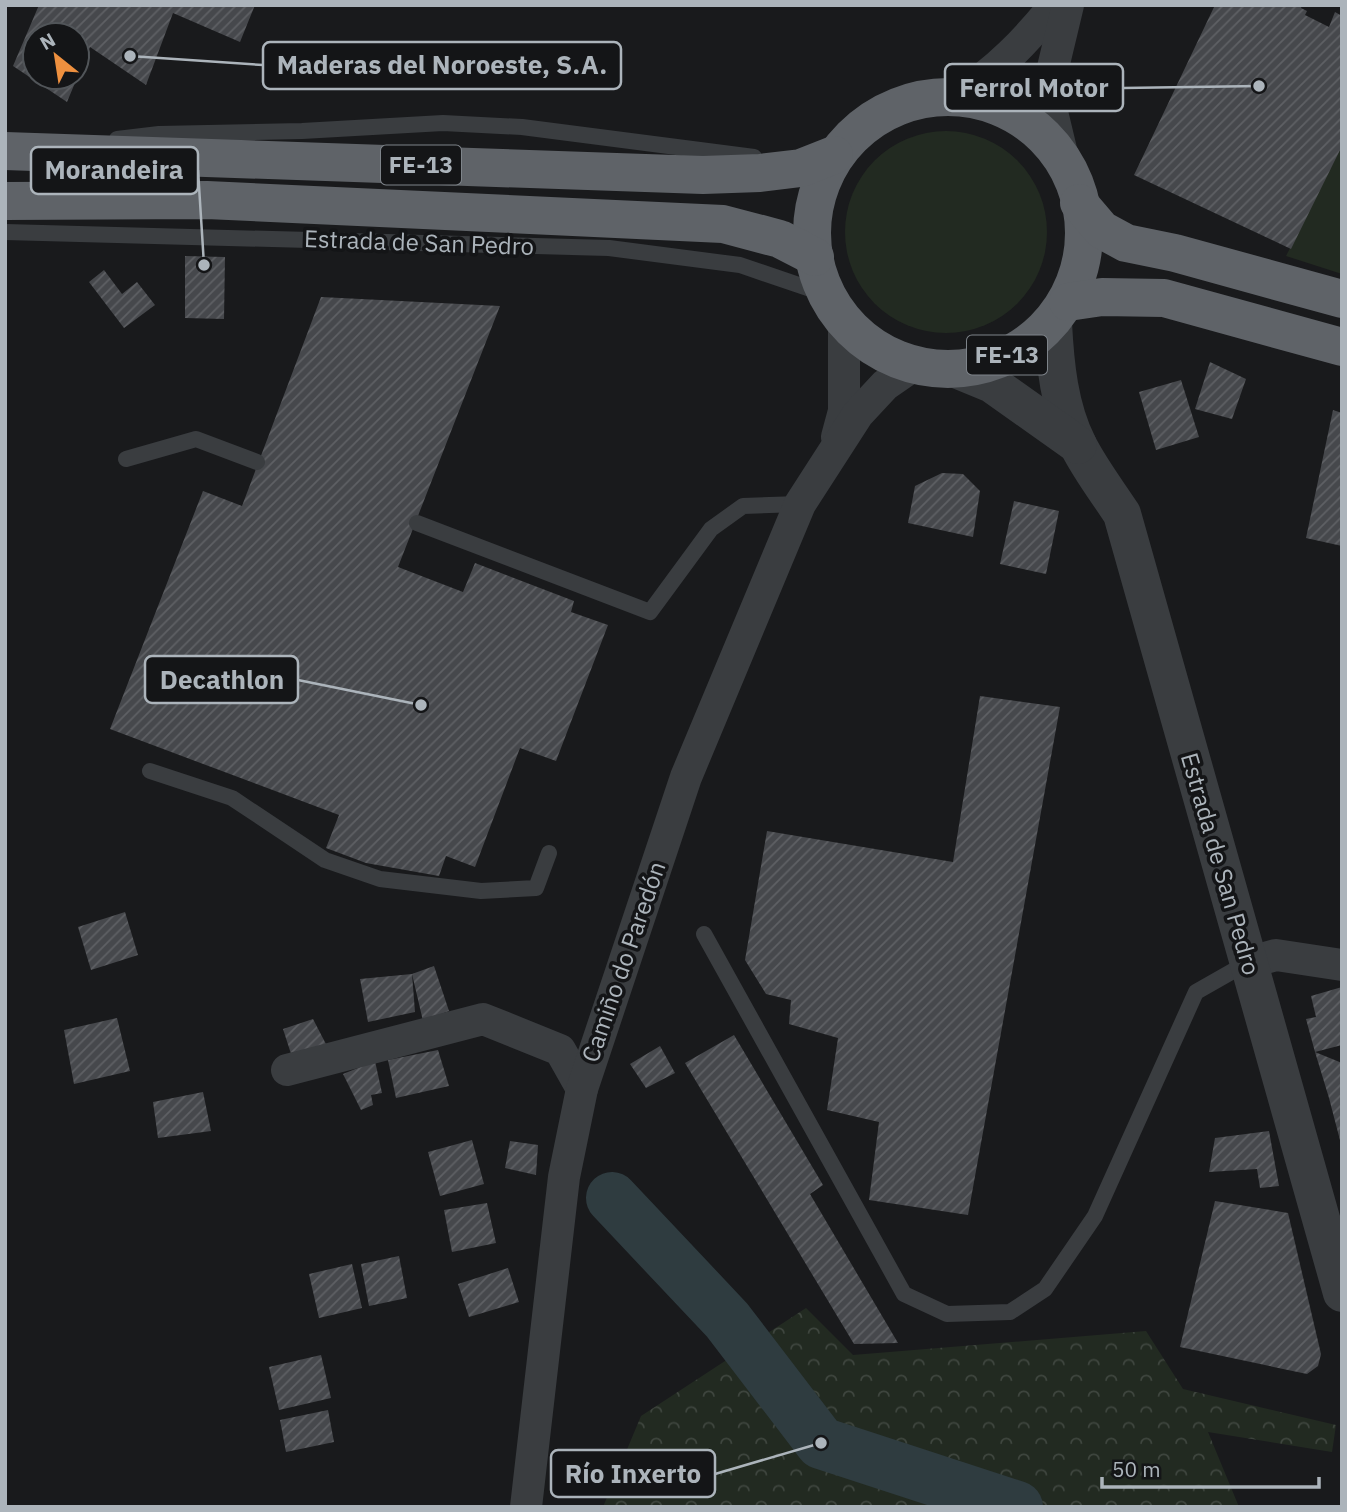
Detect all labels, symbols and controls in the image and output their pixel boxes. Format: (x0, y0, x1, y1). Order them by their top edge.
north arrow (21, 21, 91, 91)
text: N (36, 27, 59, 55)
callout: Maderas del Noroeste, S.A. (263, 42, 621, 89)
text: Maderas del Noroeste, S.A. (277, 47, 607, 81)
callout: Ferrol Motor (945, 64, 1123, 111)
text: Ferrol Motor (959, 70, 1109, 104)
road number: FE-13 (381, 146, 461, 184)
callout: Morandeira (31, 147, 198, 194)
text: Morandeira (44, 152, 184, 186)
street label: Estrada de San Pedro (304, 222, 535, 262)
road number: FE-13 (967, 336, 1047, 374)
callout: Decathlon (145, 656, 298, 703)
text: Decathlon (160, 662, 284, 696)
street label: Estrada de San Pedro (1174, 749, 1268, 979)
street label: Camiño do Paredón (574, 857, 672, 1066)
scale bar (1102, 1446, 1319, 1490)
callout: Río Inxerto (551, 1450, 715, 1497)
text: 50 m (1112, 1455, 1161, 1483)
text: Río Inxerto (565, 1456, 701, 1490)

